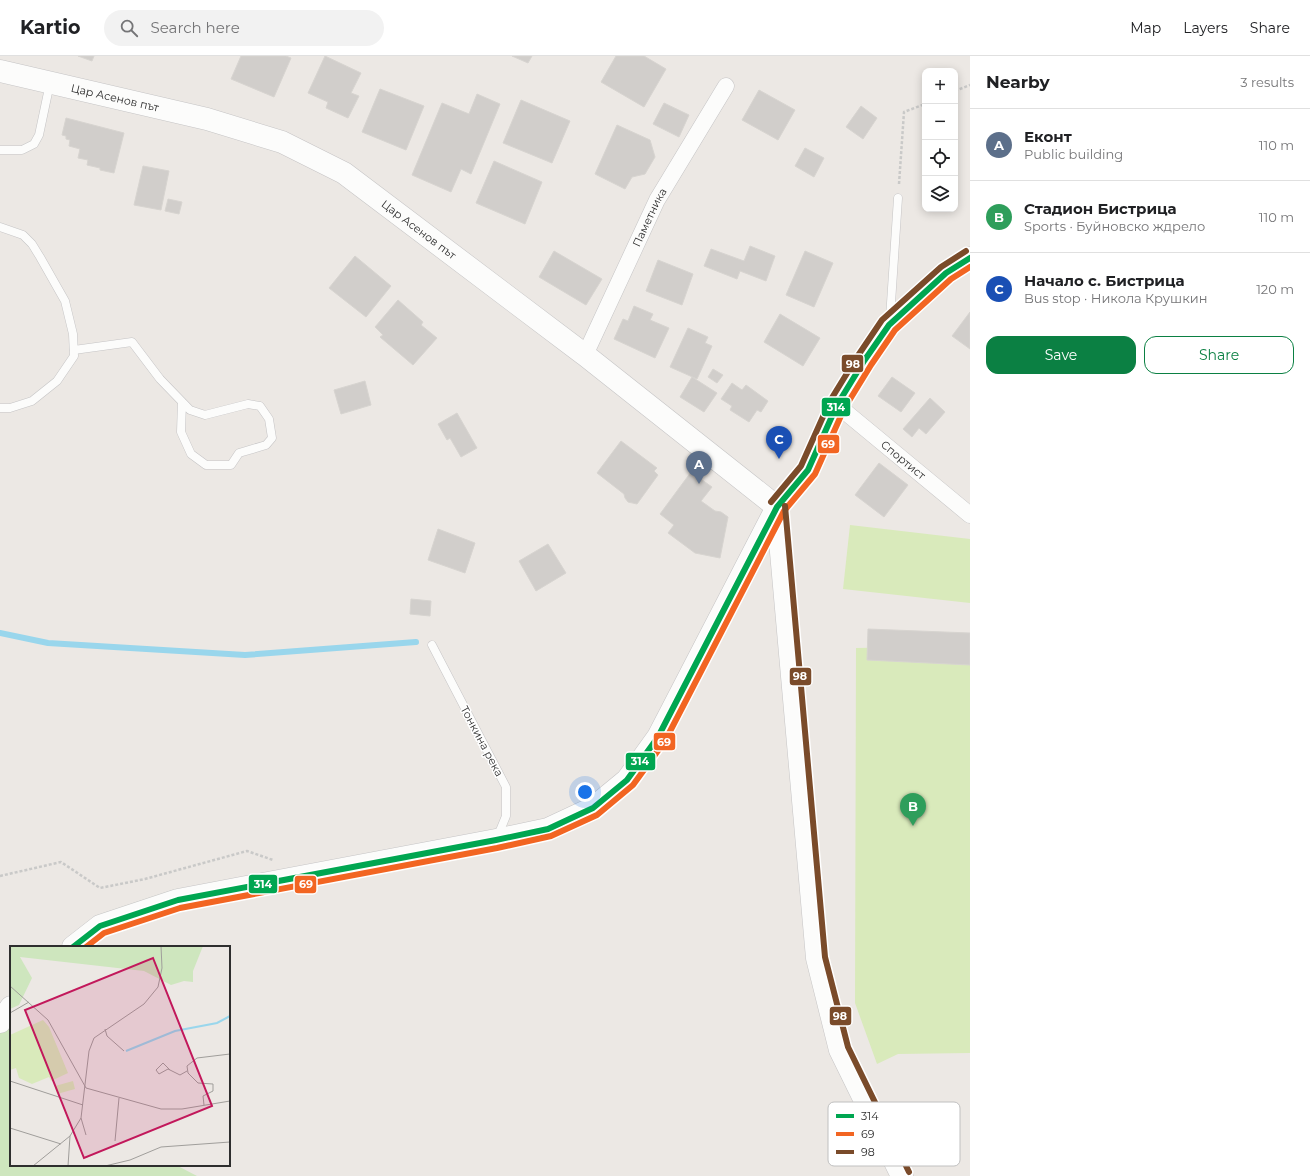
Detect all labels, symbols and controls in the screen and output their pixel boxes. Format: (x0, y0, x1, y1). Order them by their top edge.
search box (104, 10, 384, 46)
text: Kartio (20, 16, 80, 39)
icon: search (118, 17, 140, 39)
text: Search here (150, 18, 240, 37)
text: Map (1130, 19, 1161, 37)
text: Layers (1183, 19, 1228, 37)
text: Share (1250, 19, 1290, 37)
map controls (922, 68, 958, 212)
button: + (922, 68, 958, 104)
text: Nearby (986, 72, 1050, 92)
text: 3 results (1240, 74, 1294, 90)
street label: Цар Асенов път (70, 81, 161, 115)
button: − (922, 104, 958, 140)
text: Еконт (1024, 127, 1072, 146)
text: A (994, 137, 1004, 153)
text: 110 m (1259, 137, 1294, 153)
button: locate (922, 140, 958, 176)
text: Public building (1024, 146, 1123, 162)
button: layers (922, 176, 958, 212)
street label: Паметника (629, 185, 670, 249)
street label: Цар Асенов път (379, 197, 460, 263)
text: Стадион Бистрица (1024, 199, 1177, 218)
text: B (994, 209, 1004, 225)
text: 110 m (1259, 209, 1294, 225)
text: Sports · Буйновско ждрело (1024, 218, 1205, 234)
text: Начало с. Бистрица (1024, 271, 1185, 290)
text: C (994, 281, 1004, 297)
text: 120 m (1256, 281, 1294, 297)
text: Bus stop · Никола Крушкин (1024, 290, 1207, 306)
button: Save (986, 336, 1136, 374)
button: Share (1144, 336, 1294, 374)
line badge: 98 (841, 354, 864, 373)
text: 98 (846, 357, 860, 371)
line badge: 314 (821, 397, 851, 417)
text: 314 (826, 400, 846, 414)
pin: C (766, 426, 792, 459)
line badge: 69 (817, 434, 840, 454)
text: 69 (821, 437, 835, 451)
street label: Спортист (878, 437, 929, 483)
pin: A (686, 451, 712, 484)
line badge: 98 (789, 667, 812, 686)
text: 98 (793, 669, 807, 683)
street label: Тонкина река (458, 703, 506, 779)
line badge: 69 (653, 732, 676, 751)
text: 69 (657, 735, 671, 749)
line badge: 314 (625, 752, 656, 771)
text: 314 (630, 754, 650, 768)
your location (575, 782, 595, 802)
pin: B (900, 793, 926, 826)
line badge: 314 (248, 874, 278, 894)
line badge: 69 (294, 875, 317, 894)
text: 314 (253, 877, 273, 891)
text: 69 (299, 877, 313, 891)
inset map (10, 946, 230, 1166)
line badge: 98 (829, 1006, 852, 1026)
text: 98 (833, 1009, 847, 1023)
legend (828, 1102, 960, 1166)
text: 314 (861, 1109, 879, 1123)
text: 69 (861, 1127, 875, 1141)
text: 98 (861, 1145, 875, 1159)

